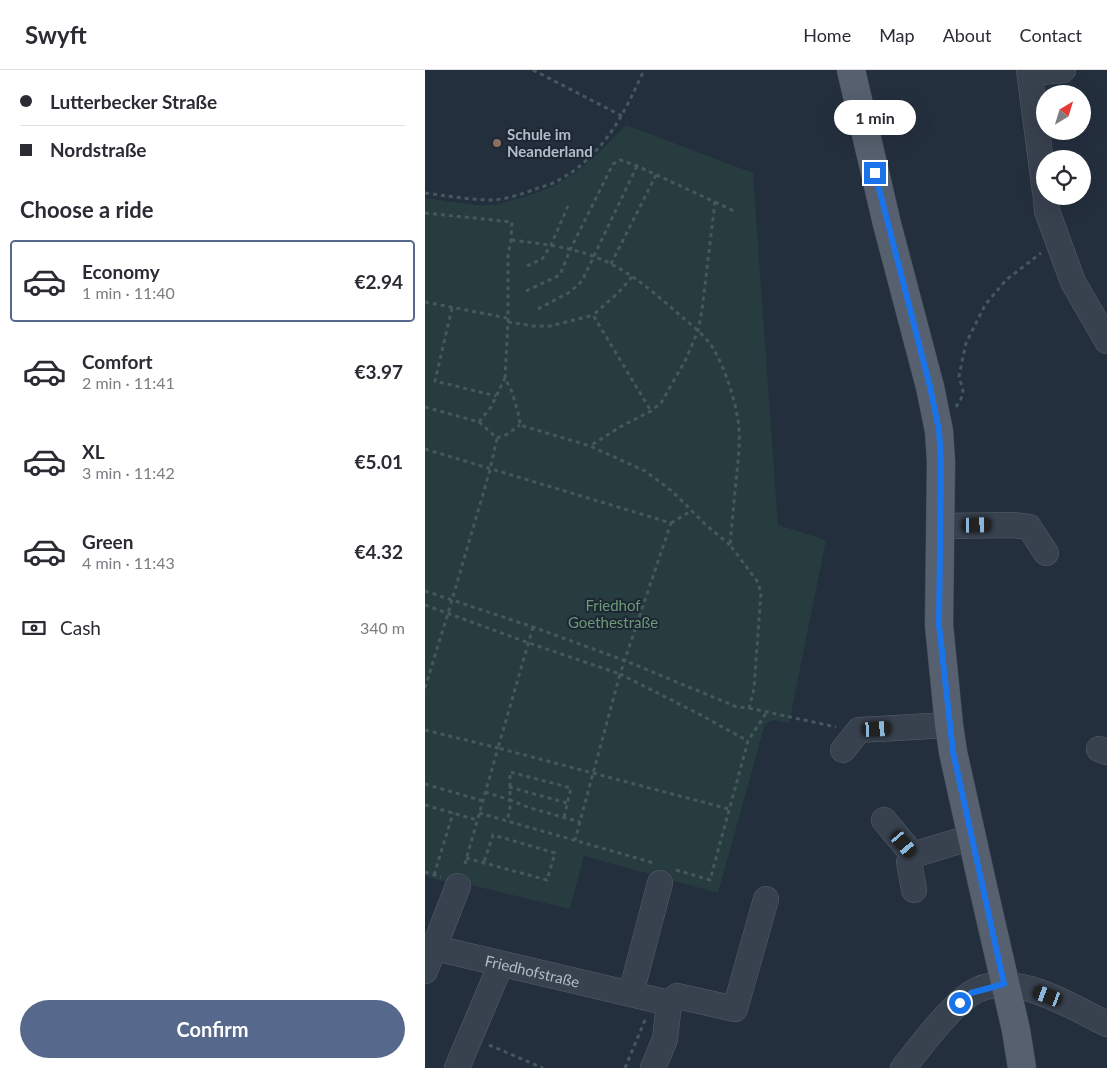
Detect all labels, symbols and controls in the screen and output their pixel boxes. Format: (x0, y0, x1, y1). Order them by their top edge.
text: Swyft (25, 20, 87, 49)
text: Home (803, 24, 851, 46)
text: Map (879, 24, 915, 46)
text: About (943, 24, 992, 46)
text: Contact (1020, 24, 1082, 46)
north arrow (1036, 85, 1091, 140)
map controls (1036, 85, 1091, 205)
text: Lutterbecker Straße (50, 90, 217, 113)
callout: 1 min (834, 101, 916, 136)
text: 1 min (855, 108, 895, 127)
place label: Schule im Neanderland (507, 125, 593, 160)
marker: Schule im Neanderland (491, 137, 503, 149)
text: Nordstraße (50, 138, 147, 161)
button: locate (1036, 150, 1091, 205)
route end (864, 162, 886, 184)
text: Choose a ride (20, 196, 154, 223)
icon: car (22, 259, 67, 304)
text: Economy (82, 260, 160, 283)
text: €2.94 (354, 270, 403, 293)
text: 1 min · 11:40 (82, 283, 175, 302)
icon: car (22, 349, 67, 394)
text: Comfort (82, 350, 153, 373)
text: €3.97 (354, 360, 403, 383)
text: 2 min · 11:41 (82, 373, 175, 392)
icon: car (22, 439, 67, 484)
text: XL (82, 440, 105, 463)
text: €5.01 (354, 450, 403, 473)
text: 3 min · 11:42 (82, 463, 175, 482)
car (961, 517, 992, 533)
icon: car (22, 529, 67, 574)
text: Green (82, 530, 133, 553)
text: €4.32 (354, 540, 403, 563)
text: 4 min · 11:43 (82, 553, 175, 572)
park label: Friedhof Goethestraße (568, 596, 658, 631)
icon: cash (20, 614, 48, 642)
text: Cash (60, 616, 101, 639)
text: 340 m (360, 618, 405, 637)
car (861, 721, 892, 737)
car (888, 828, 919, 860)
street label: Friedhofstraße (483, 951, 581, 991)
car (1031, 984, 1064, 1008)
route start (949, 992, 971, 1014)
button: Confirm (20, 1000, 405, 1058)

